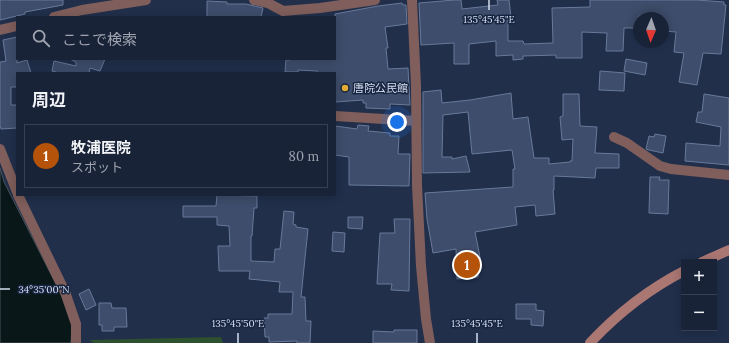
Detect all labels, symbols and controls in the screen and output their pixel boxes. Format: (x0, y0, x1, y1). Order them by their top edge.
north arrow (633, 12, 669, 48)
text: 135°45'45"E (463, 13, 515, 26)
search box (16, 16, 336, 60)
icon: search (30, 27, 52, 49)
text: ここで検索 (62, 30, 137, 49)
place label: 唐院公民館 (353, 81, 408, 95)
marker: 唐院公民館 (340, 83, 350, 93)
text: 周辺 (32, 89, 66, 111)
your location (387, 112, 407, 132)
text: 牧浦医院 (71, 138, 131, 157)
text: 1 (43, 148, 49, 165)
text: 80 m (289, 148, 319, 165)
text: スポット (71, 159, 123, 176)
pin: 1 (454, 250, 480, 280)
map controls (681, 259, 717, 331)
button: + (681, 259, 717, 295)
text: 34°35'00"N (18, 283, 70, 296)
button: − (681, 295, 717, 331)
text: 135°45'50"E (212, 317, 264, 330)
text: 135°45'45"E (451, 317, 503, 330)

